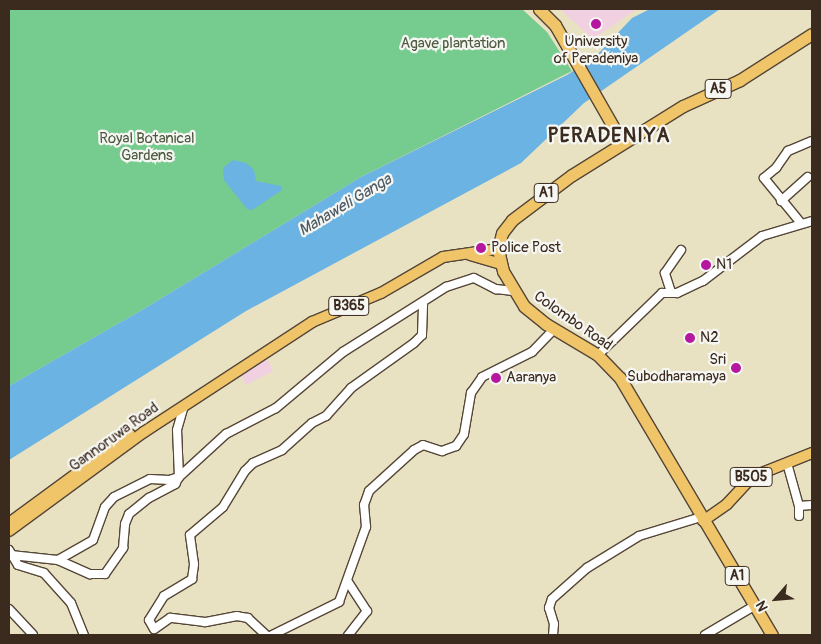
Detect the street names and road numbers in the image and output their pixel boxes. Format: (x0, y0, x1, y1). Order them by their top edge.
road number: A5 (704, 78, 732, 100)
road number: A1 (534, 182, 558, 204)
street label: Colombo Road (530, 287, 616, 355)
road number: B365 (328, 294, 370, 318)
street label: Gannoruwa Road (66, 399, 162, 475)
road number: B505 (728, 466, 774, 488)
road number: A1 (724, 564, 750, 588)

